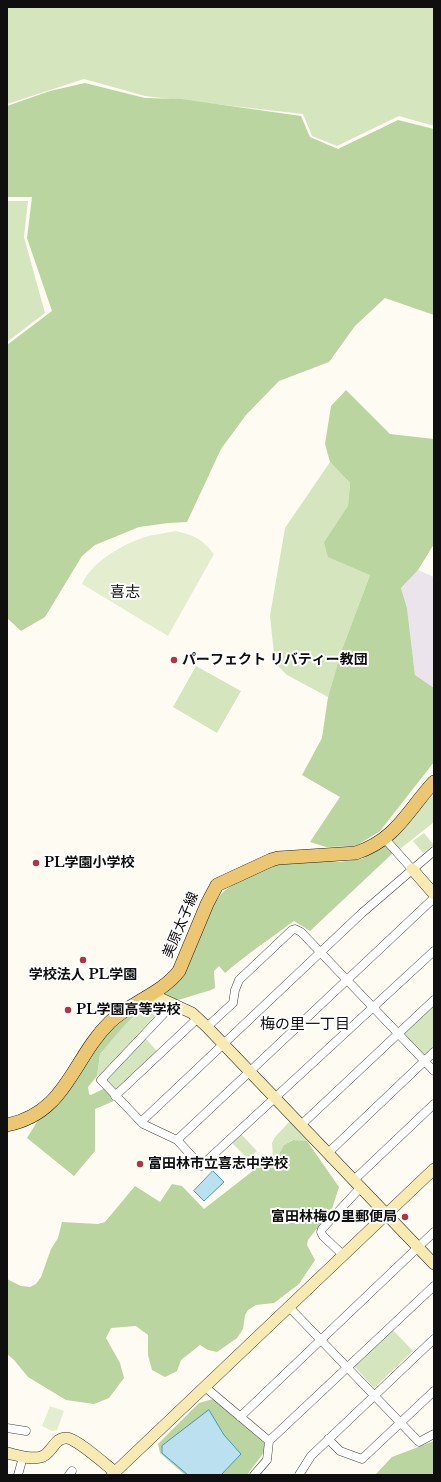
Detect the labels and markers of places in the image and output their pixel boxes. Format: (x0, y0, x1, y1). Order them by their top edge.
place label: パーフェクト リバティー教団 (182, 652, 368, 668)
marker: パーフェクト リバティー教団 (169, 655, 179, 665)
place label: PL学園小学校 (44, 855, 135, 871)
marker: PL学園小学校 (31, 858, 41, 868)
marker: 学校法人 PL学園 (78, 955, 88, 965)
place label: 学校法人 PL学園 (29, 967, 137, 983)
place label: PL学園高等学校 (76, 1002, 181, 1018)
marker: PL学園高等学校 (63, 1005, 73, 1015)
place label: 富田林市立喜志中学校 (148, 1156, 288, 1172)
marker: 富田林市立喜志中学校 (135, 1159, 145, 1169)
place label: 富田林梅の里郵便局 (271, 1209, 397, 1225)
marker: 富田林梅の里郵便局 (400, 1212, 410, 1222)

